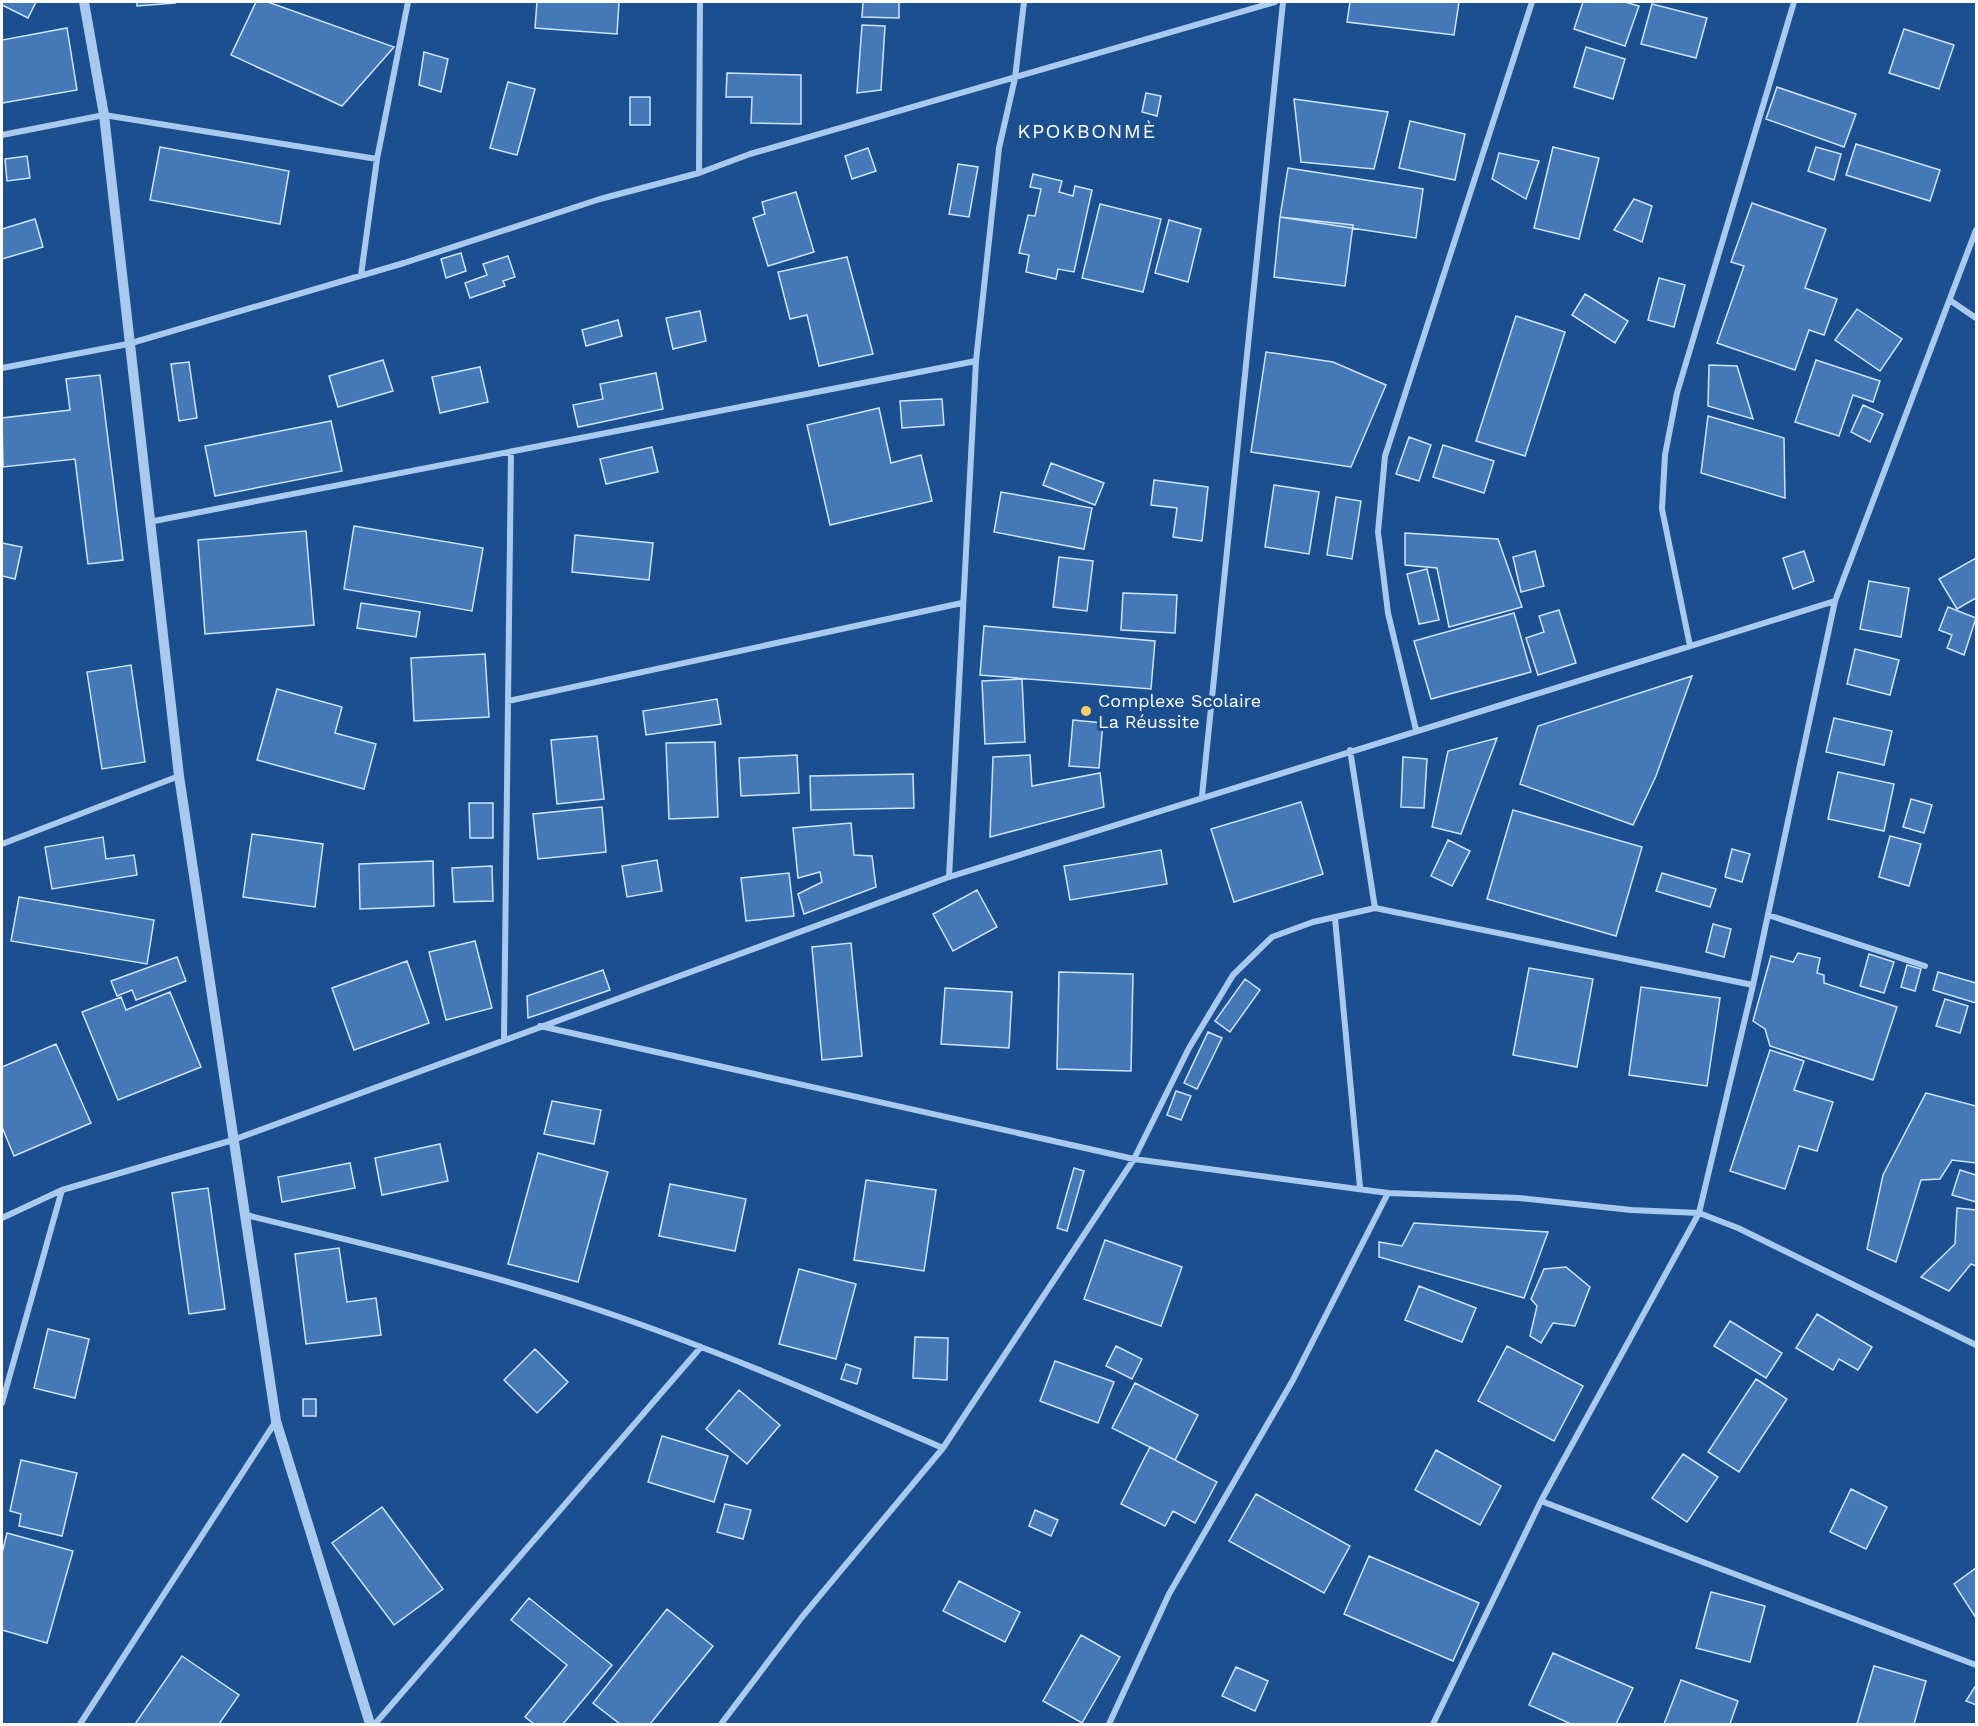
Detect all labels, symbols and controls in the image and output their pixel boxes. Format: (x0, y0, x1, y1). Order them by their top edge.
district label: KPOKBONMÈ (1017, 119, 1157, 143)
place label: Complexe Scolaire La Réussite (1098, 690, 1261, 732)
marker: Complexe Scolaire La Réussite (1079, 704, 1093, 718)

